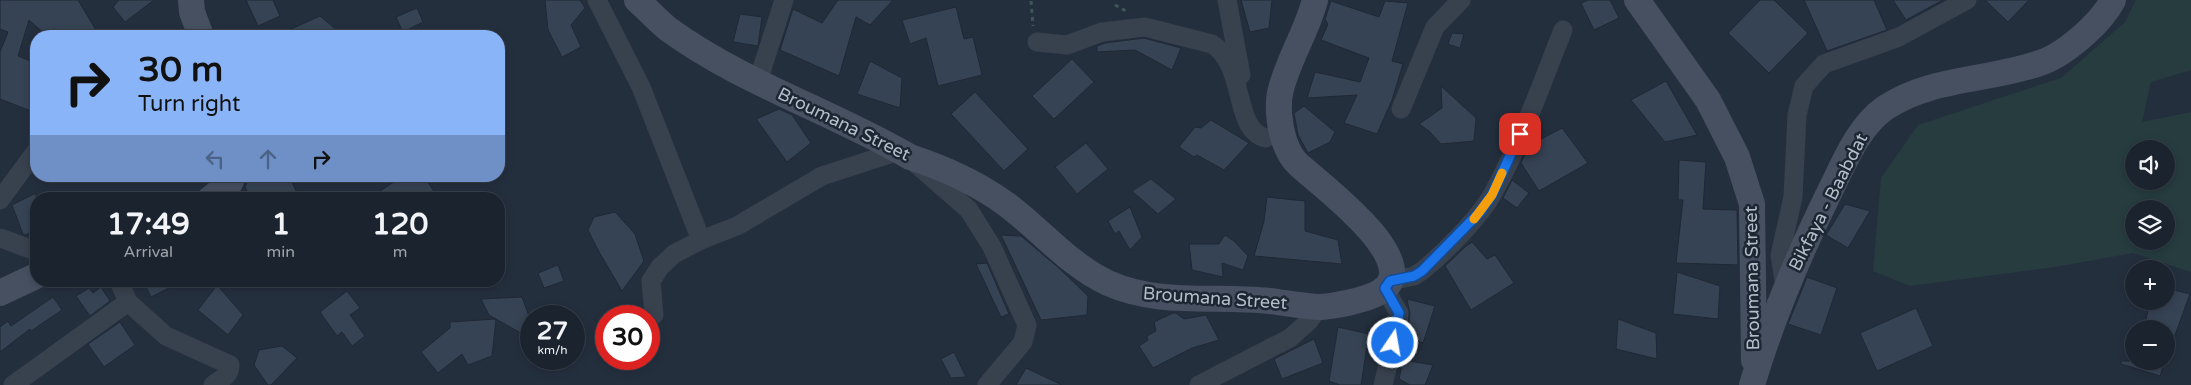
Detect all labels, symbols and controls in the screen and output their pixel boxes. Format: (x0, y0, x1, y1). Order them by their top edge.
text: 30 m (138, 49, 223, 91)
icon: right (55, 50, 120, 115)
street label: Broumana Street (774, 82, 914, 166)
text: Turn right (138, 91, 240, 117)
pin (1499, 113, 1541, 155)
icon: arrive (1506, 120, 1534, 148)
street label: Bikfaya - Baabdat (1784, 129, 1872, 275)
map controls (2125, 140, 2175, 370)
button: sound (2125, 140, 2175, 190)
icon: left (201, 145, 229, 173)
icon: ahead (254, 145, 282, 173)
icon: right (307, 145, 335, 173)
button: layers (2125, 200, 2175, 250)
street label: Broumana Street (1740, 205, 1764, 351)
text: 17:49 (107, 206, 190, 243)
text: 1 (271, 206, 290, 243)
text: 120 (372, 206, 428, 243)
text: Arrival (124, 242, 173, 262)
text: min (267, 242, 295, 262)
text: m (393, 242, 407, 262)
button: + (2125, 260, 2175, 310)
street label: Broumana Street (1142, 282, 1288, 314)
speed limit sign: 30 (595, 305, 660, 370)
text: 27 (537, 316, 568, 346)
position arrow (1366, 316, 1418, 368)
button: − (2125, 320, 2175, 370)
text: km/h (537, 343, 568, 357)

